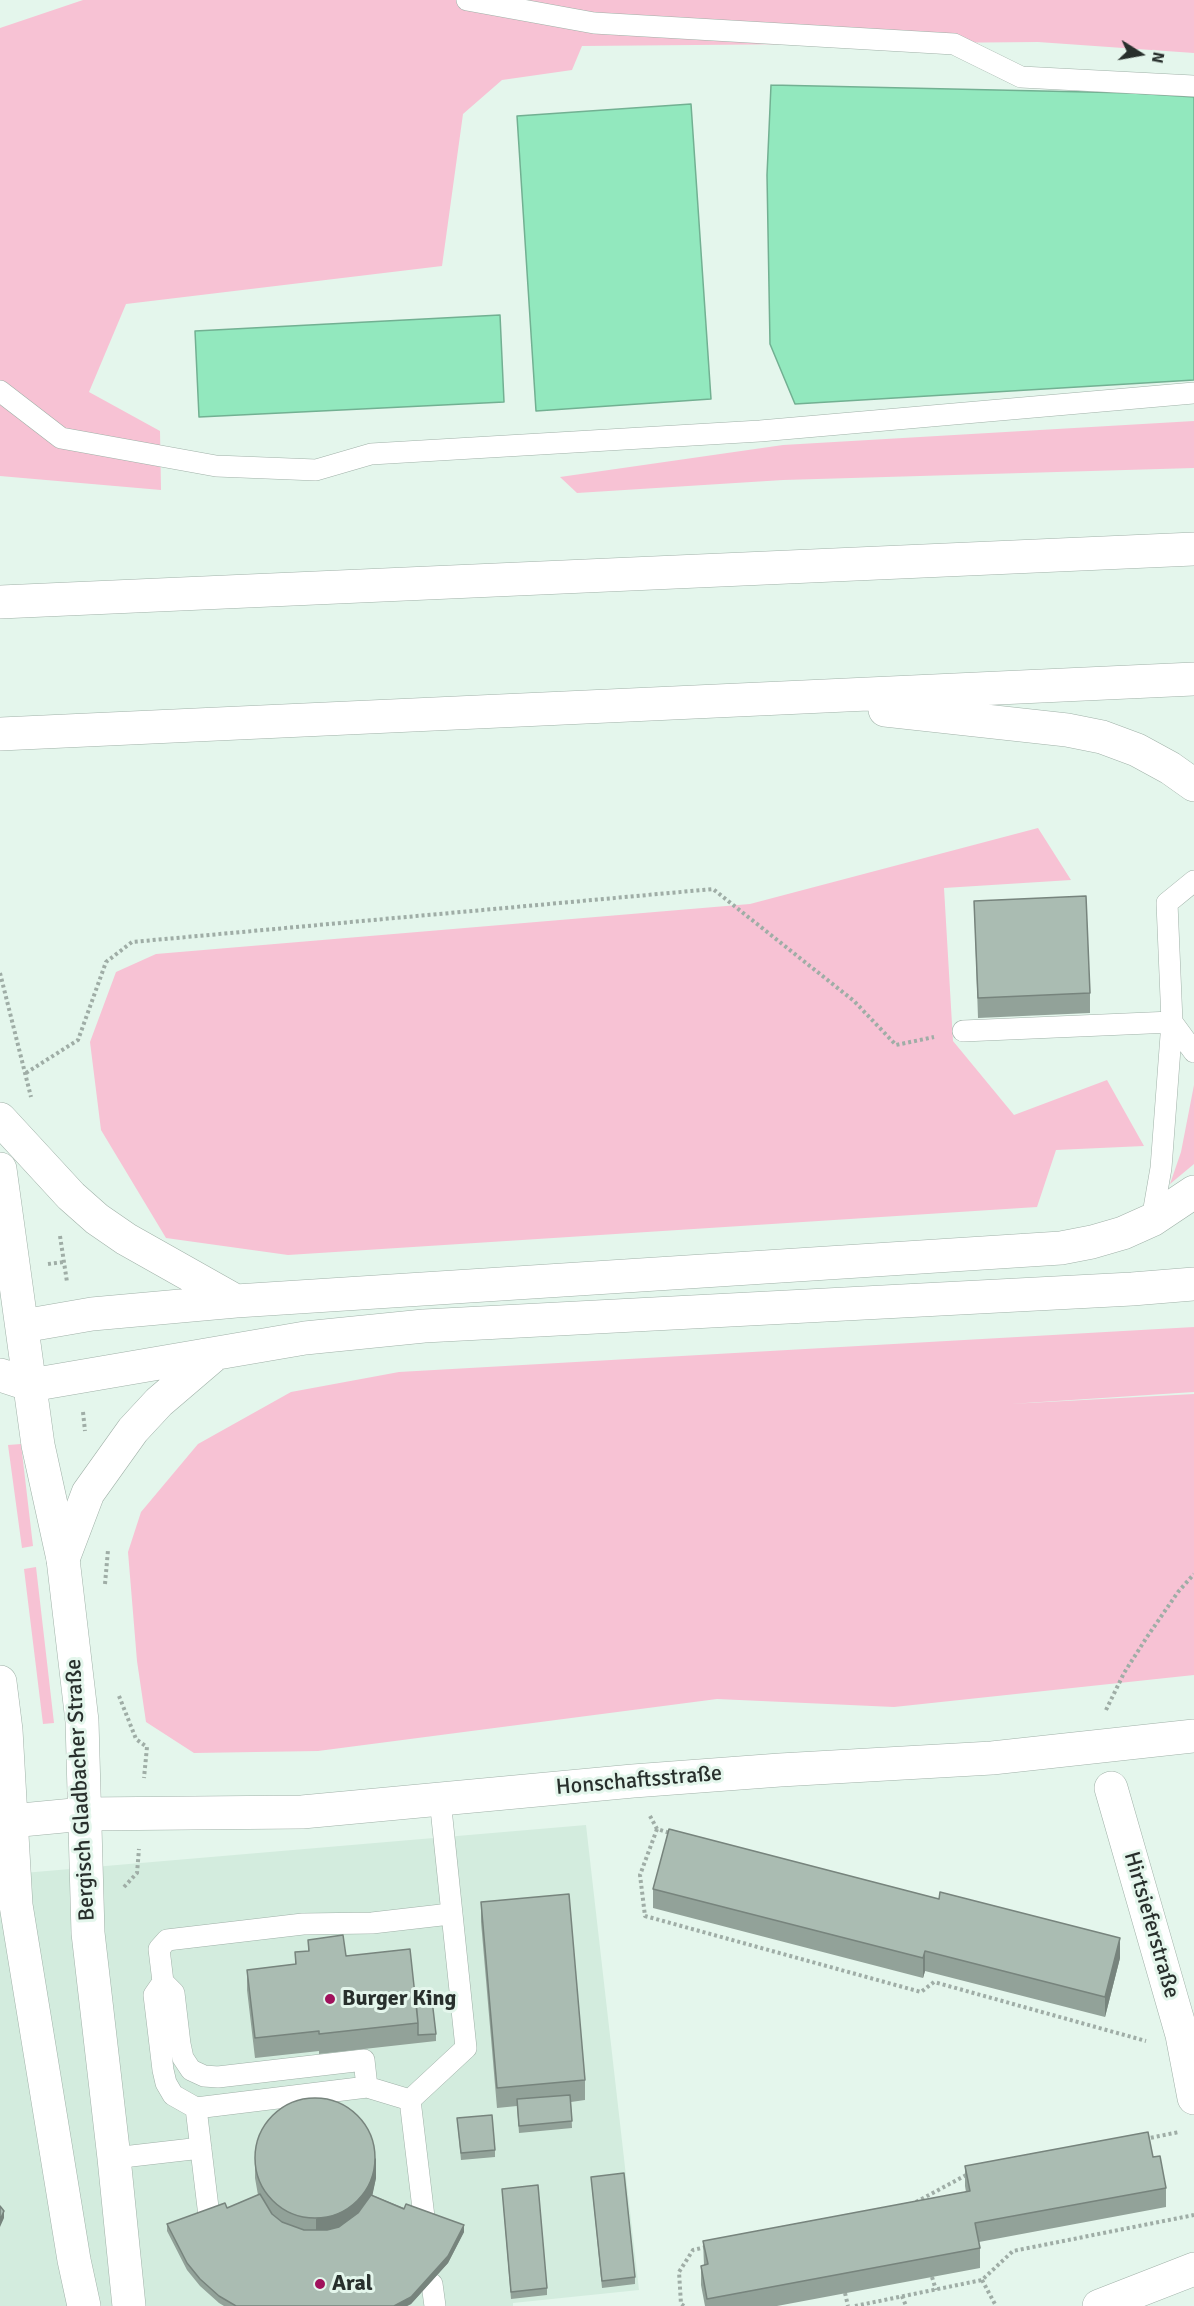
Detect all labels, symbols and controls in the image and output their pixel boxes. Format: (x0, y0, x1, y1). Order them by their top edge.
north arrow (1110, 24, 1170, 84)
text: N (1147, 50, 1169, 65)
street label: Bergisch Gladbacher Straße (61, 1658, 101, 1922)
street label: Honschaftsstraße (555, 1761, 723, 1801)
street label: Hirtsieferstraße (1117, 1849, 1185, 2001)
place label: Burger King (342, 1986, 456, 2012)
marker: Burger King (323, 1992, 337, 2006)
place label: Aral (332, 2271, 373, 2297)
marker: Aral (313, 2277, 327, 2291)

